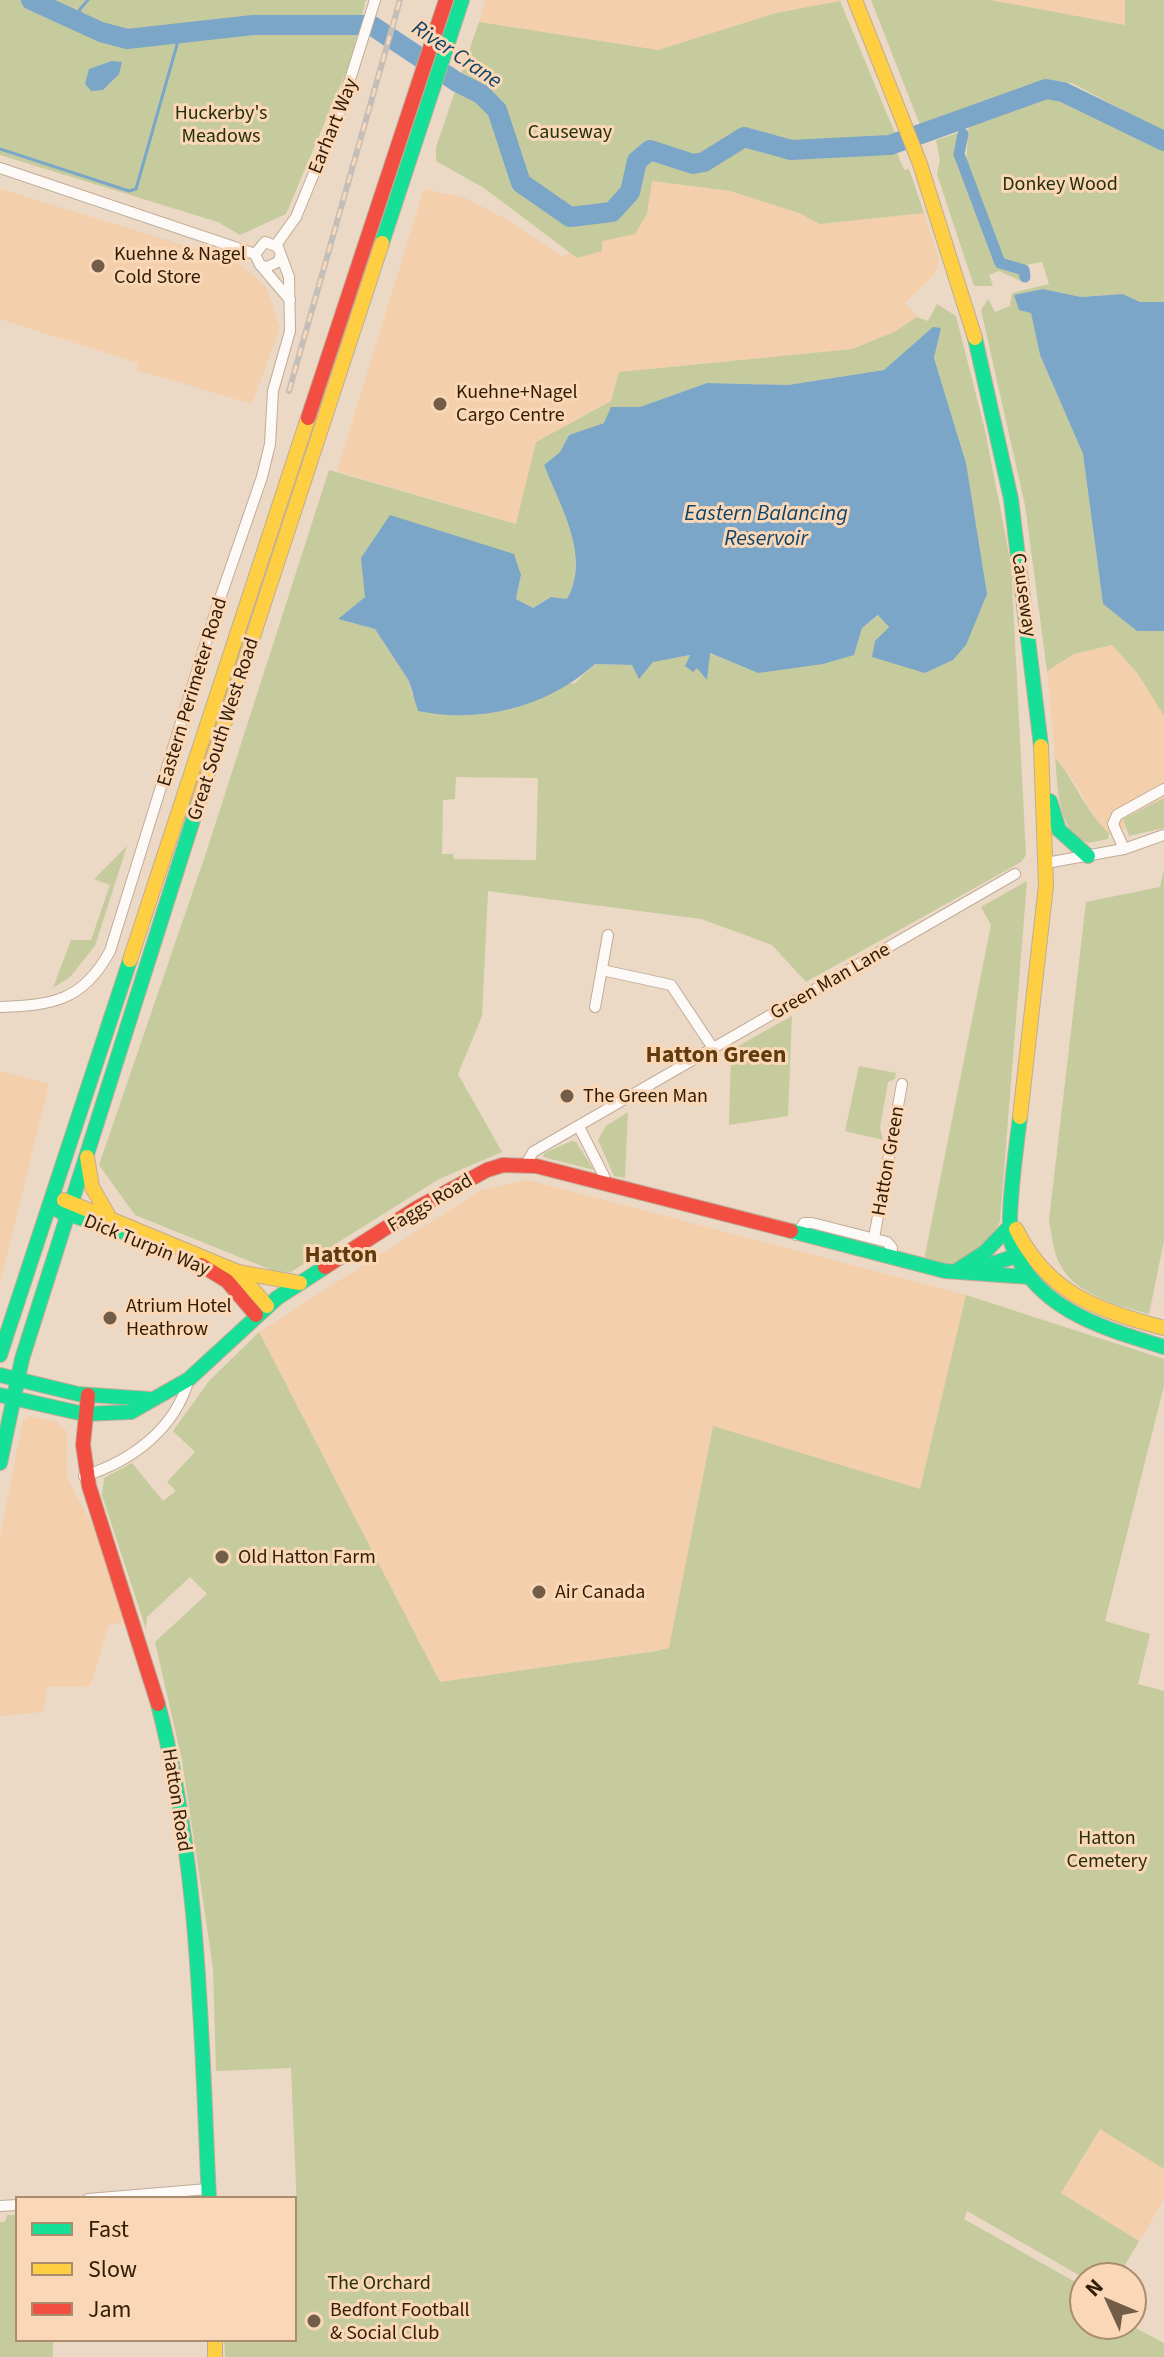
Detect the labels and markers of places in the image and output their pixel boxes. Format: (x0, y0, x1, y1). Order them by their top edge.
place label: Kuehne & Nagel Cold Store (114, 240, 246, 291)
marker: Kuehne & Nagel Cold Store (89, 257, 107, 275)
place label: Kuehne+Nagel Cargo Centre (456, 378, 578, 429)
marker: Kuehne+Nagel Cargo Centre (431, 395, 449, 413)
place label: The Green Man (583, 1082, 708, 1110)
marker: The Green Man (558, 1087, 576, 1105)
place label: Atrium Hotel Heathrow (126, 1292, 232, 1343)
marker: Atrium Hotel Heathrow (101, 1309, 119, 1327)
place label: Old Hatton Farm (238, 1543, 376, 1571)
marker: Old Hatton Farm (213, 1548, 231, 1566)
place label: Air Canada (555, 1578, 645, 1606)
marker: Air Canada (530, 1583, 548, 1601)
place label: Bedfont Football & Social Club (330, 2296, 470, 2347)
marker: Bedfont Football & Social Club (305, 2312, 323, 2330)

